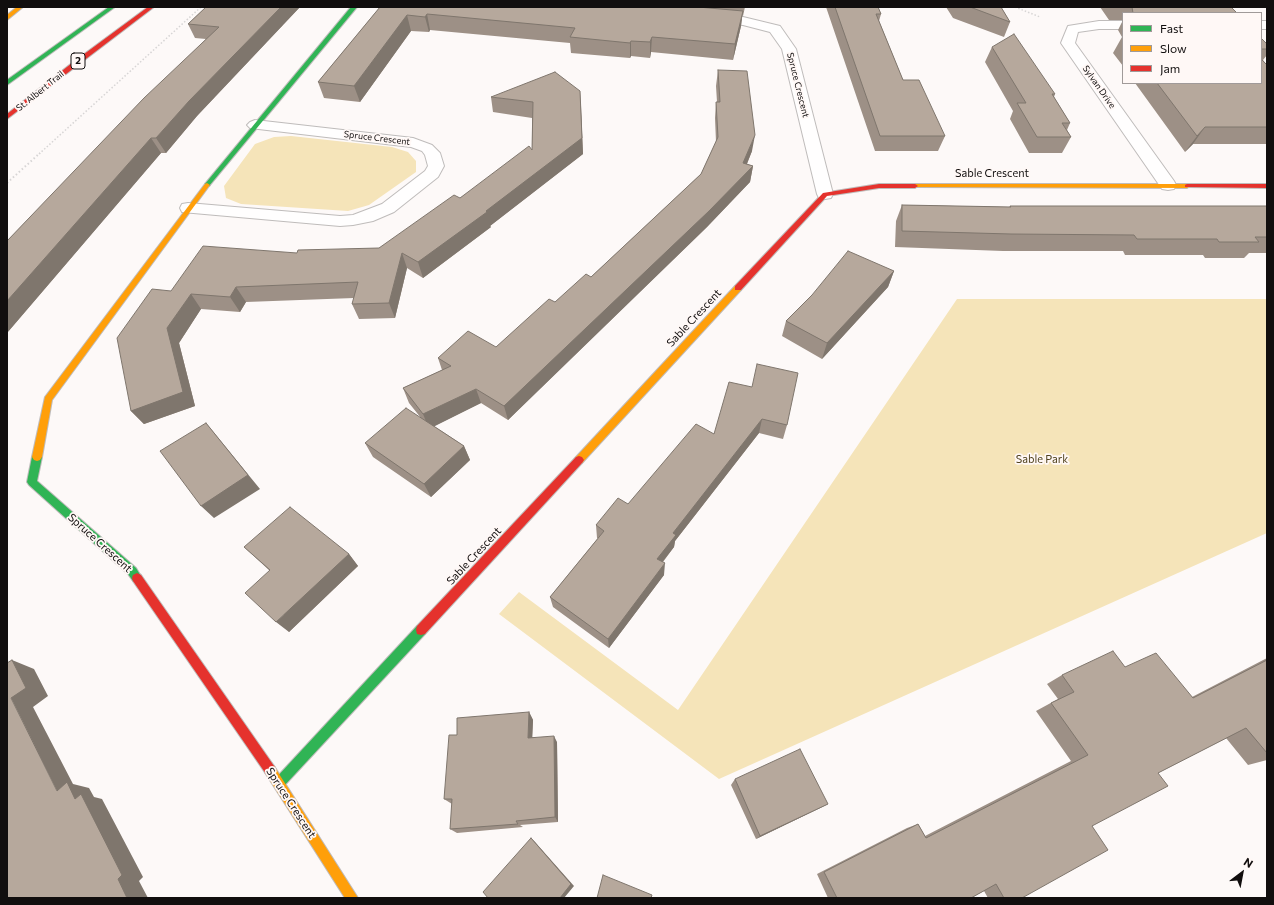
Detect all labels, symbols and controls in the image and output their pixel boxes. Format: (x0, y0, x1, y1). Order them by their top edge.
legend (1122, 12, 1262, 84)
text: Fast (1160, 21, 1183, 35)
text: Slow (1160, 41, 1187, 55)
street label: Spruce Crescent (785, 51, 811, 119)
road number: 2 (71, 53, 85, 69)
text: Jam (1160, 61, 1180, 75)
street label: Sylvan Drive (1080, 63, 1118, 111)
street label: St. Albert Trail (14, 69, 66, 113)
street label: Spruce Crescent (343, 129, 411, 147)
street label: Sable Crescent (955, 166, 1029, 180)
street label: Sable Crescent (664, 286, 724, 350)
park label: Sable Park (1016, 452, 1068, 466)
street label: Spruce Crescent (65, 511, 135, 575)
street label: Sable Crescent (444, 524, 504, 588)
street label: Spruce Crescent (263, 765, 319, 841)
north arrow (1222, 853, 1262, 893)
text: N (1242, 855, 1256, 870)

